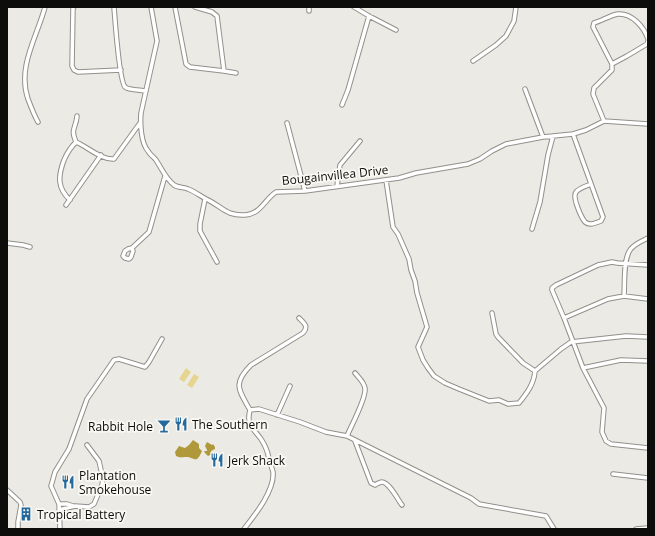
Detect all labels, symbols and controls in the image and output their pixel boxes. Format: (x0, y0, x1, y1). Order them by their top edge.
street label: Bougainvillea Drive (281, 161, 389, 189)
restaurant icon: The Southern (173, 416, 189, 432)
place label: The Southern (192, 416, 268, 433)
place label: Rabbit Hole (88, 418, 153, 435)
bar icon: Rabbit Hole (156, 418, 172, 434)
restaurant icon: Jerk Shack (209, 452, 225, 468)
place label: Jerk Shack (227, 452, 286, 469)
place label: Plantation Smokehouse (79, 467, 152, 498)
restaurant icon: Plantation Smokehouse (60, 474, 76, 490)
building icon: Tropical Battery (18, 506, 34, 522)
place label: Tropical Battery (37, 506, 126, 523)

